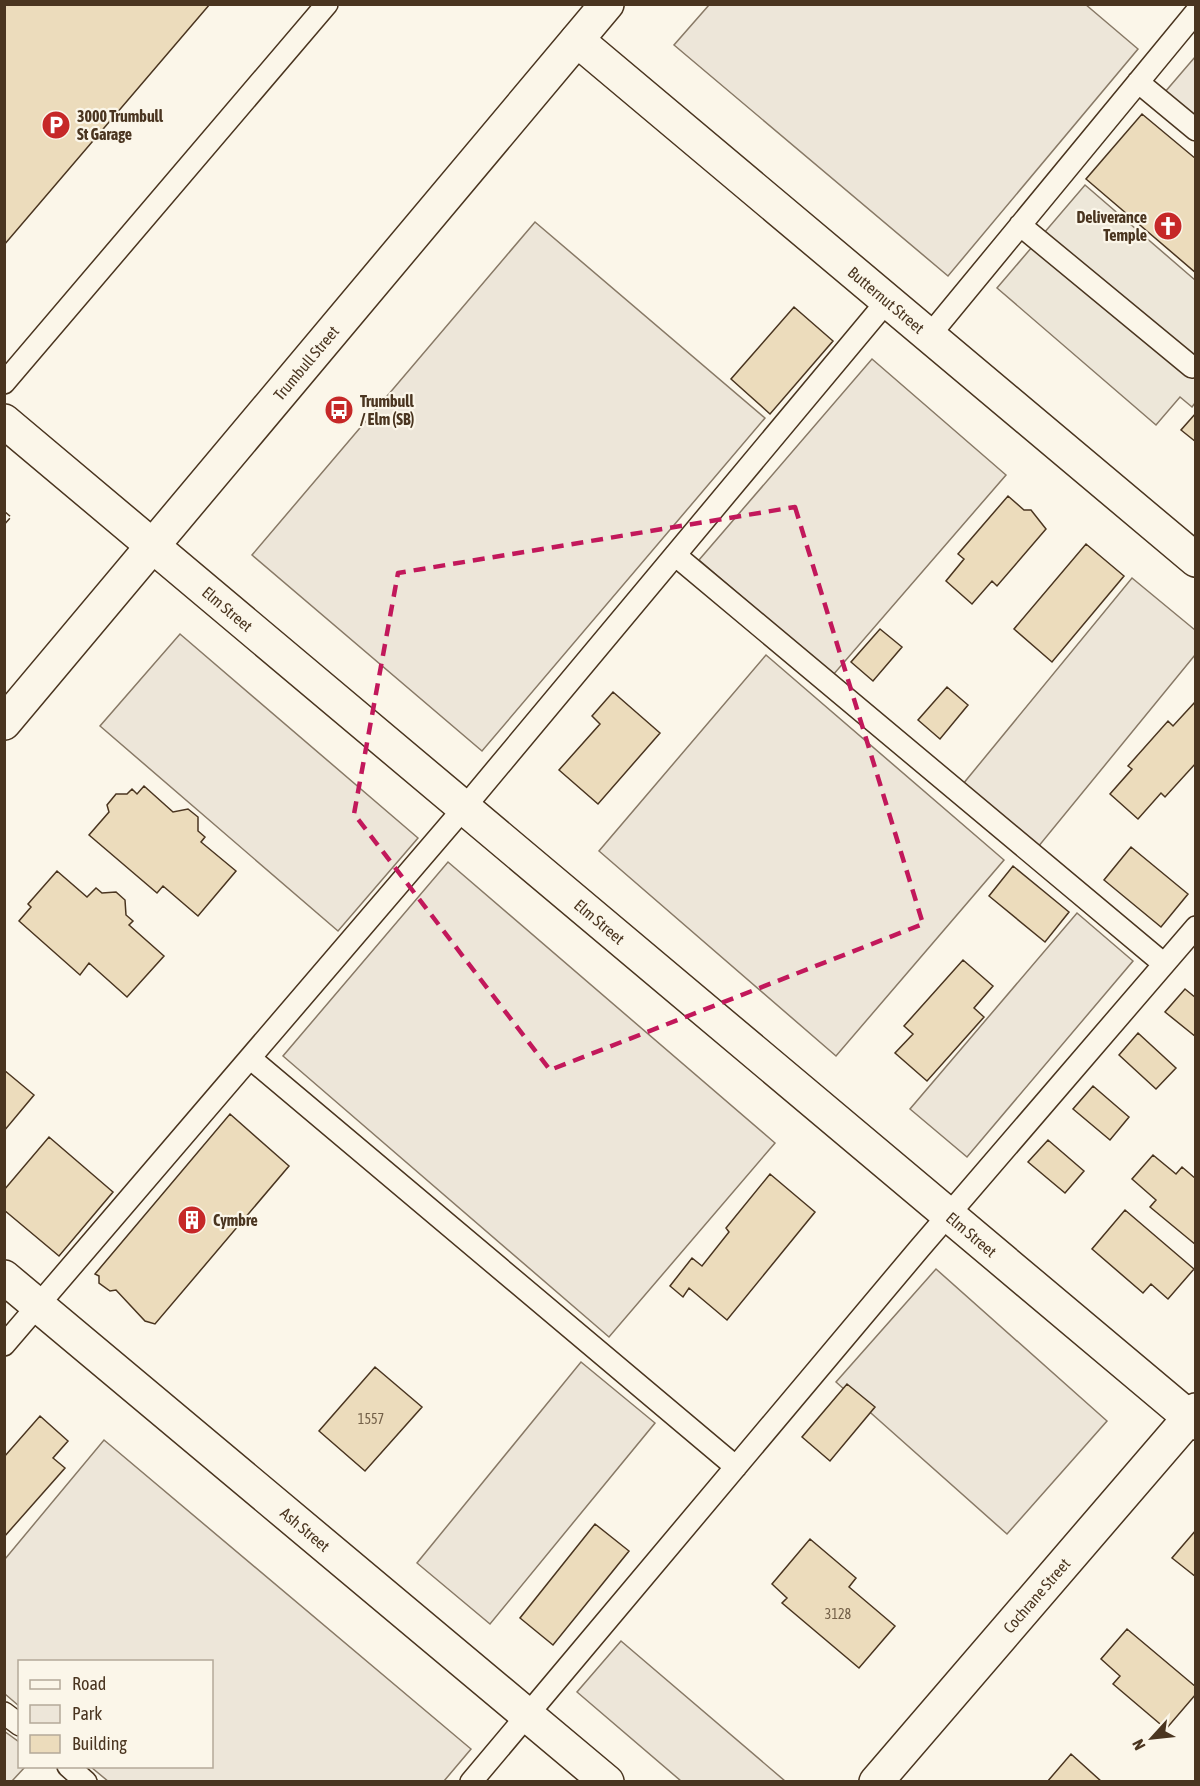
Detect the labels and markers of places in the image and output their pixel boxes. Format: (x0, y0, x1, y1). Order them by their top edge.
place label: 3000 Trumbull St Garage (77, 107, 164, 143)
parking icon: 3000 Trumbull St Garage (40, 109, 72, 141)
place label: Deliverance Temple (1076, 208, 1147, 244)
church icon: Deliverance Temple (1152, 210, 1184, 242)
place label: Trumbull / Elm (SB) (360, 392, 415, 428)
bus stop icon: Trumbull / Elm (SB) (323, 394, 355, 426)
building icon: Cymbre (176, 1204, 208, 1236)
place label: Cymbre (213, 1211, 258, 1229)

